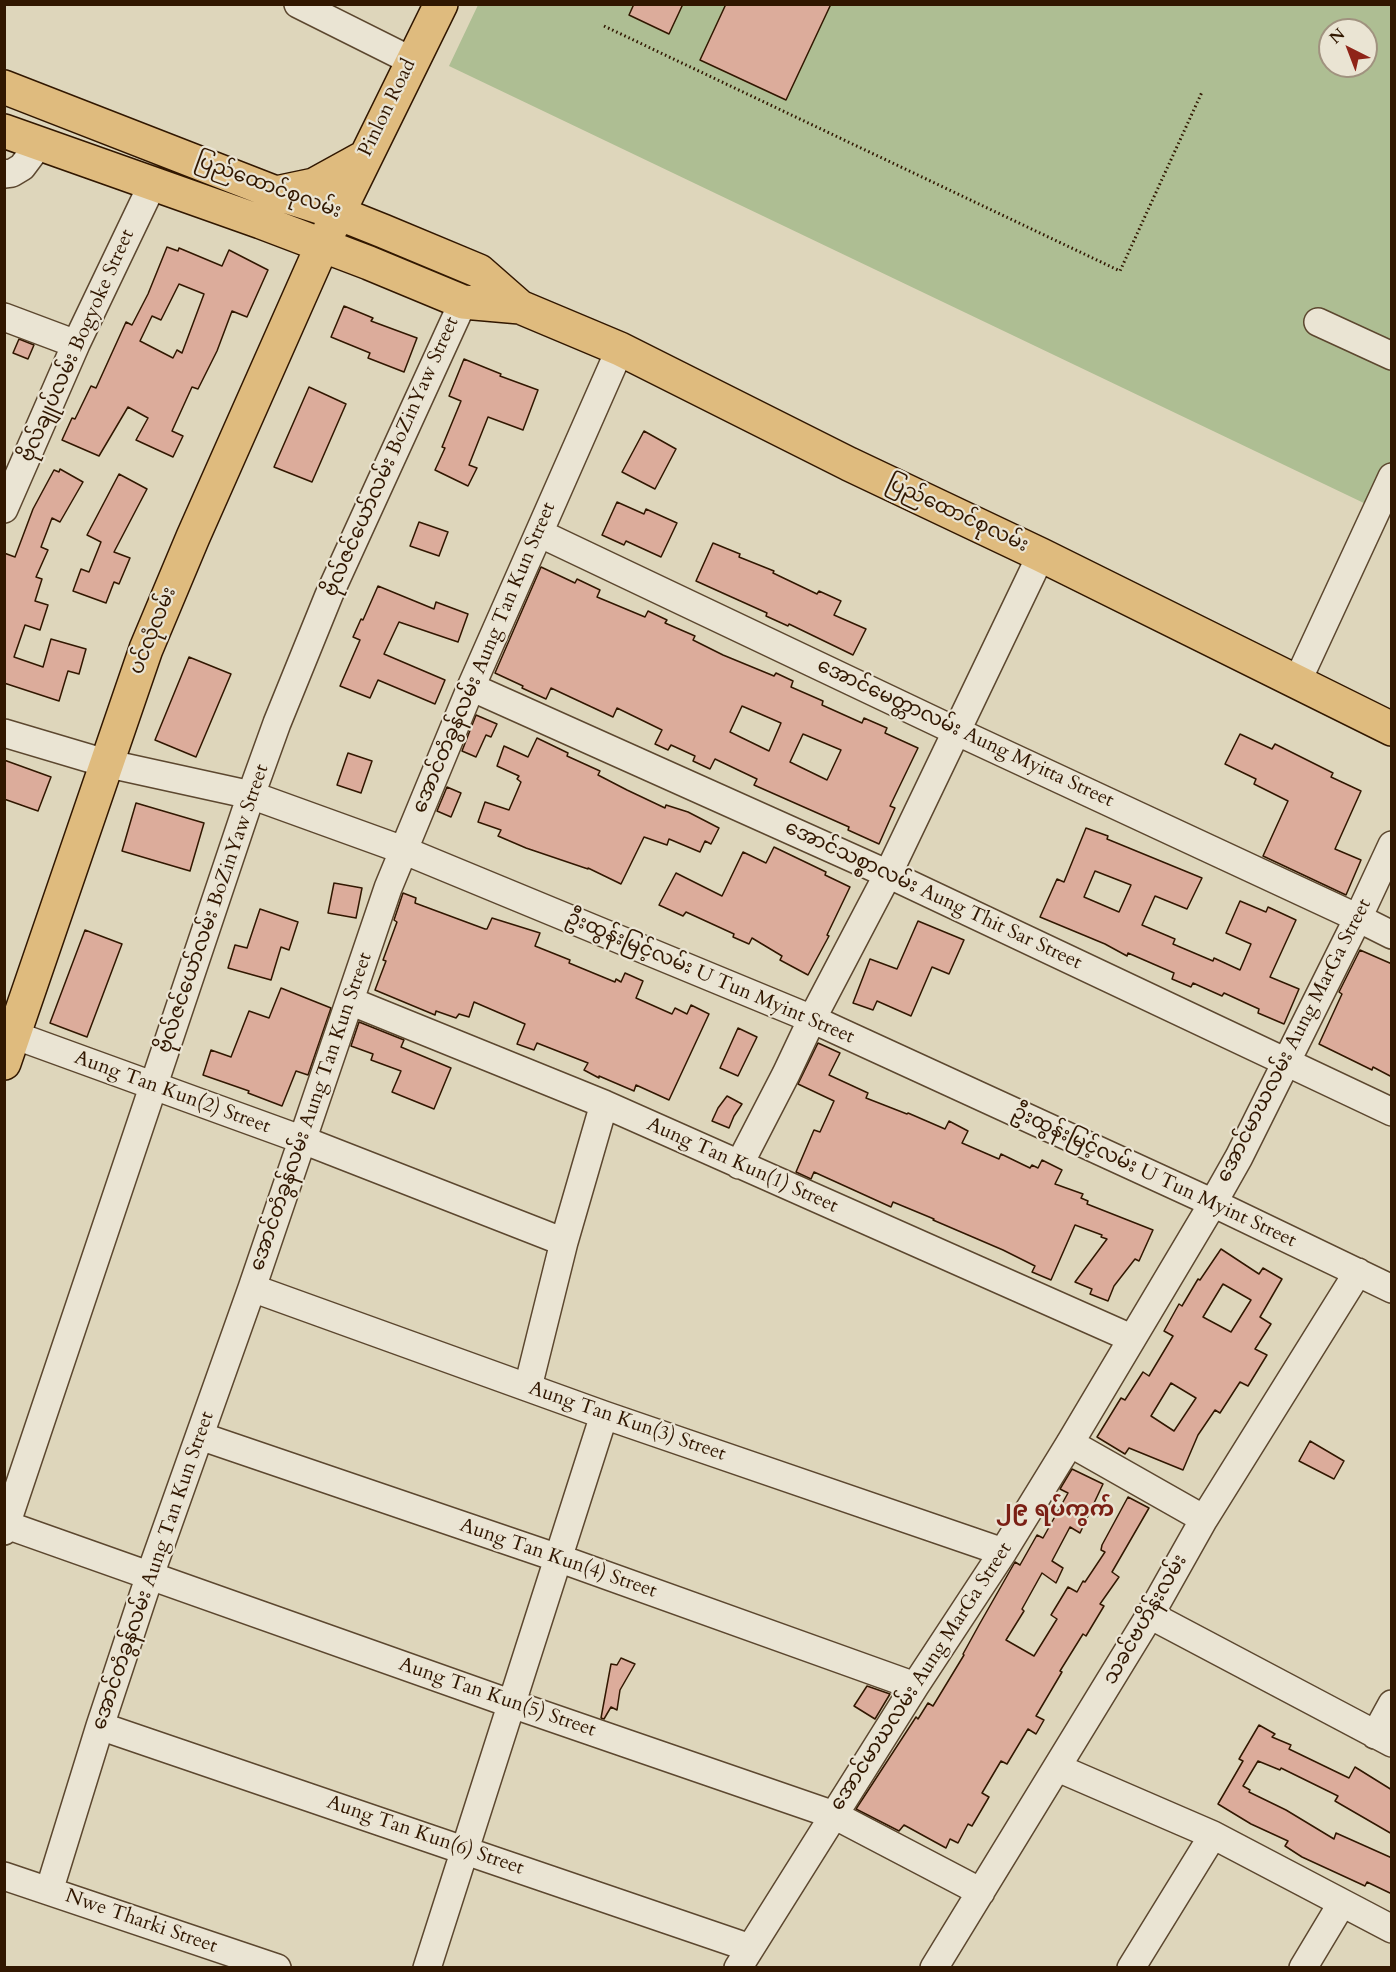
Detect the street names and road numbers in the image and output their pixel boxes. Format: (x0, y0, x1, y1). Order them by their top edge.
street label: Pinlon Road (354, 55, 422, 161)
street label: ပြည်ထောင်စုလမ်း (192, 149, 344, 225)
street label: ဗိုလ်ချုပ်လမ်း Bogyoke Street (16, 226, 140, 466)
street label: ဗိုလ်ဇင်ယော်လမ်း BoZinYaw Street (319, 313, 465, 601)
street label: ပြည်ထောင်စုလမ်း (882, 472, 1032, 558)
street label: အောင်တံခွန်လမ်း Aung Tan Kun Street (408, 499, 562, 817)
street label: ပင်လုံလမ်း (126, 584, 182, 678)
street label: အောင်မေတ္တာလမ်း Aung Myitta Street (813, 655, 1117, 813)
street label: ဗိုလ်ဇင်ယော်လမ်း BoZinYaw Street (153, 761, 275, 1057)
street label: အောင်သစ္စာလမ်း Aung Thit Sar Street (781, 816, 1085, 976)
street label: အောင်မာဃလမ်း Aung MarGa Street (1213, 895, 1377, 1187)
street label: ဦးထွန်းမြင့်လမ်း U Tun Myint Street (562, 906, 858, 1050)
street label: အောင်တံခွန်လမ်း Aung Tan Kun Street (246, 949, 378, 1275)
street label: Aung Tan Kun(2) Street (71, 1046, 273, 1140)
street label: ဦးထွန်းမြင့်လမ်း U Tun Myint Street (1008, 1100, 1300, 1254)
street label: Aung Tan Kun(1) Street (643, 1113, 841, 1219)
street label: Aung Tan Kun(3) Street (525, 1377, 729, 1467)
street label: အောင်တံခွန်လမ်း Aung Tan Kun Street (88, 1408, 220, 1734)
street label: Aung Tan Kun(4) Street (456, 1514, 660, 1604)
street label: အောင်မာဃလမ်း Aung MarGa Street (826, 1538, 1018, 1816)
street label: သခင်ဗဟိန်းလမ်း (1099, 1551, 1193, 1689)
street label: Aung Tan Kun(5) Street (395, 1653, 599, 1743)
street label: Aung Tan Kun(6) Street (323, 1791, 527, 1881)
street label: Nwe Tharki Street (62, 1885, 220, 1959)

